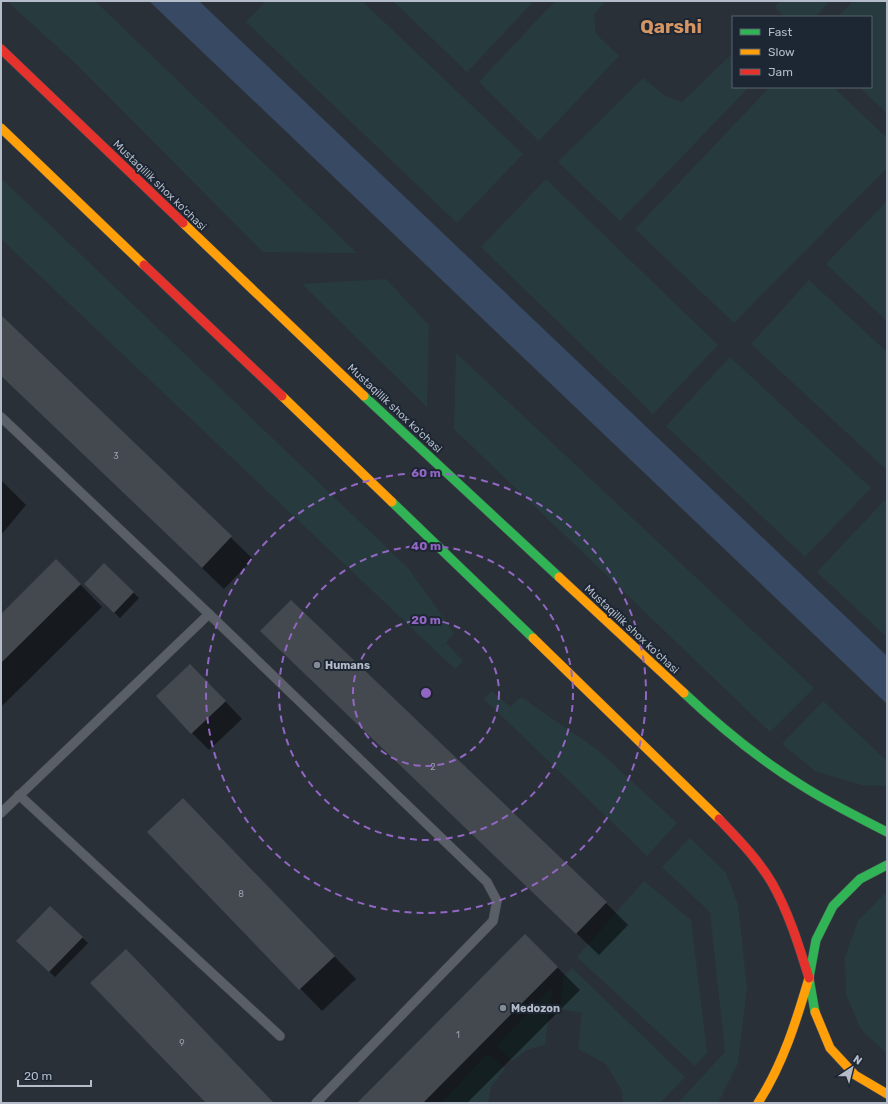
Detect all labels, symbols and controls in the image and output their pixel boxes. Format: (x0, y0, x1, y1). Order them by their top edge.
district label: Qarshi (640, 15, 702, 38)
legend (732, 16, 872, 88)
text: Fast (768, 25, 792, 39)
text: Slow (768, 45, 795, 59)
text: Jam (768, 65, 793, 79)
street label: Mustaqillik shox ko'chasi (110, 137, 209, 233)
street label: Mustaqillik shox ko'chasi (345, 361, 445, 456)
house number: 3 (113, 451, 119, 461)
text: 60 m (411, 466, 441, 480)
text: 40 m (411, 539, 441, 553)
street label: Mustaqillik shox ko'chasi (582, 582, 682, 677)
text: 20 m (411, 613, 441, 627)
place label: Humans (325, 659, 370, 672)
marker: Humans (312, 660, 322, 670)
centre of rings (419, 686, 433, 700)
house number: 2 (430, 762, 436, 772)
house number: 8 (238, 889, 244, 899)
place label: Medozon (511, 1002, 560, 1015)
marker: Medozon (498, 1003, 508, 1013)
house number: 1 (456, 1030, 460, 1040)
house number: 9 (179, 1038, 185, 1048)
north arrow (832, 1048, 872, 1088)
text: N (850, 1053, 864, 1068)
scale bar (18, 1062, 91, 1088)
text: 20 m (24, 1069, 52, 1083)

